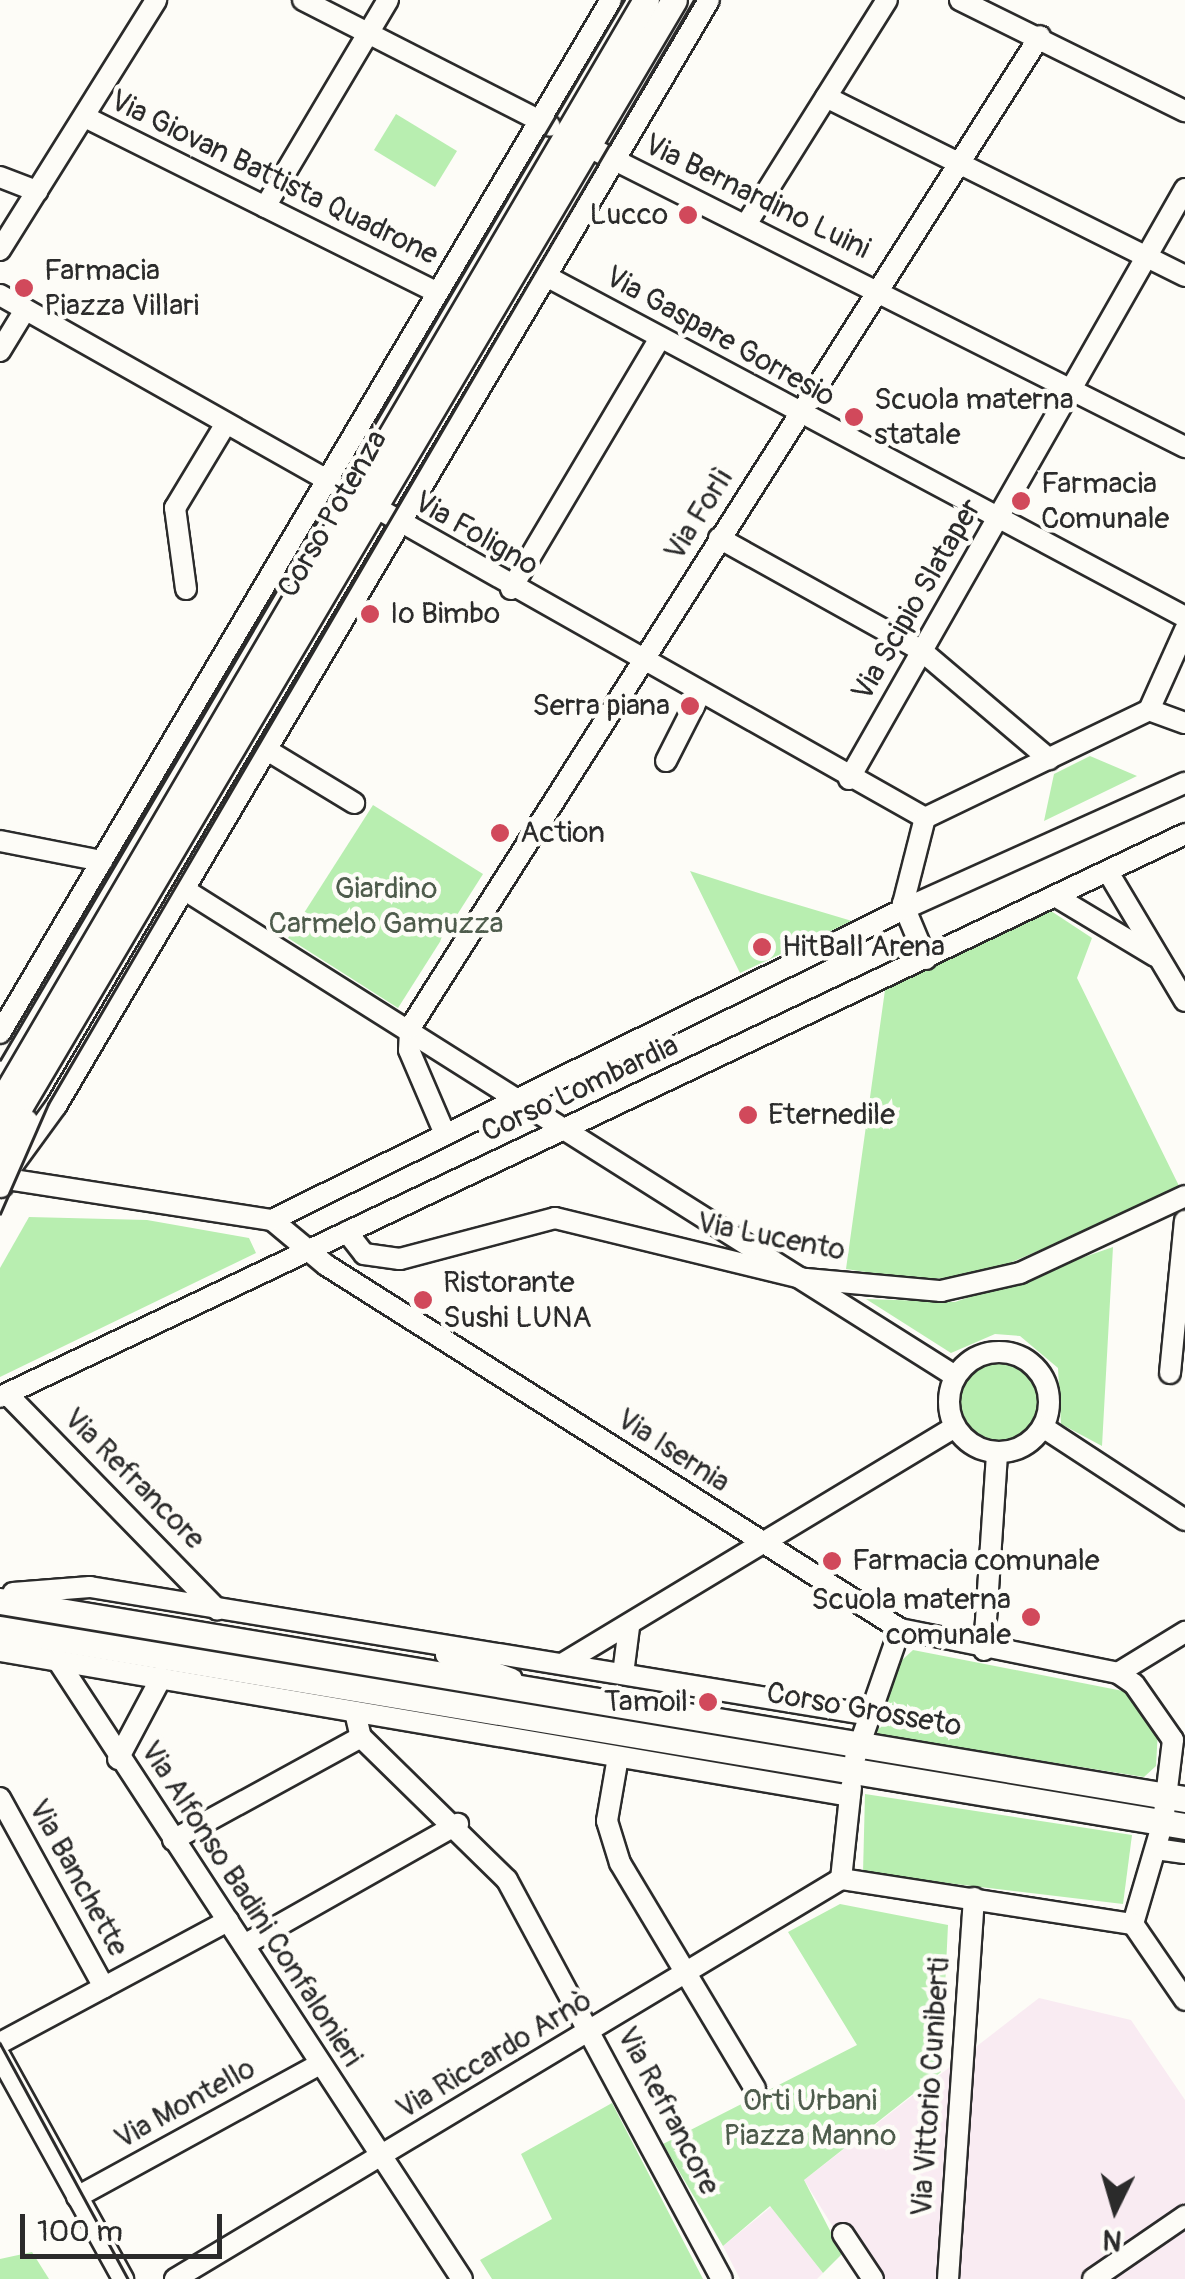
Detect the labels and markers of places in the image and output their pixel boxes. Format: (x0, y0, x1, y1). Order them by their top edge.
place label: Lucco (589, 197, 668, 233)
marker: Lucco (677, 204, 699, 226)
place label: Farmacia Piazza Villari (44, 253, 199, 324)
marker: Farmacia Piazza Villari (13, 277, 35, 299)
place label: Scuola materna statale (874, 382, 1074, 452)
marker: Scuola materna statale (843, 406, 865, 428)
place label: Farmacia Comunale (1041, 466, 1169, 536)
marker: Farmacia Comunale (1010, 490, 1032, 512)
place label: Io Bimbo (390, 596, 500, 632)
marker: Io Bimbo (359, 603, 381, 625)
place label: Serra piana (532, 688, 670, 724)
marker: Serra piana (679, 695, 701, 717)
place label: Action (520, 815, 605, 851)
marker: Action (489, 822, 511, 844)
place label: HitBall Arena (782, 929, 945, 965)
marker: HitBall Arena (751, 936, 773, 958)
place label: Eternedile (768, 1097, 895, 1133)
marker: Eternedile (737, 1104, 759, 1126)
place label: Ristorante Sushi LUNA (443, 1265, 592, 1336)
marker: Ristorante Sushi LUNA (412, 1289, 434, 1311)
place label: Farmacia comunale (852, 1543, 1100, 1579)
marker: Farmacia comunale (821, 1550, 843, 1572)
place label: Scuola materna comunale (811, 1582, 1011, 1652)
marker: Scuola materna comunale (1020, 1606, 1042, 1628)
place label: Tamoil (604, 1684, 688, 1720)
marker: Tamoil (697, 1691, 719, 1713)

